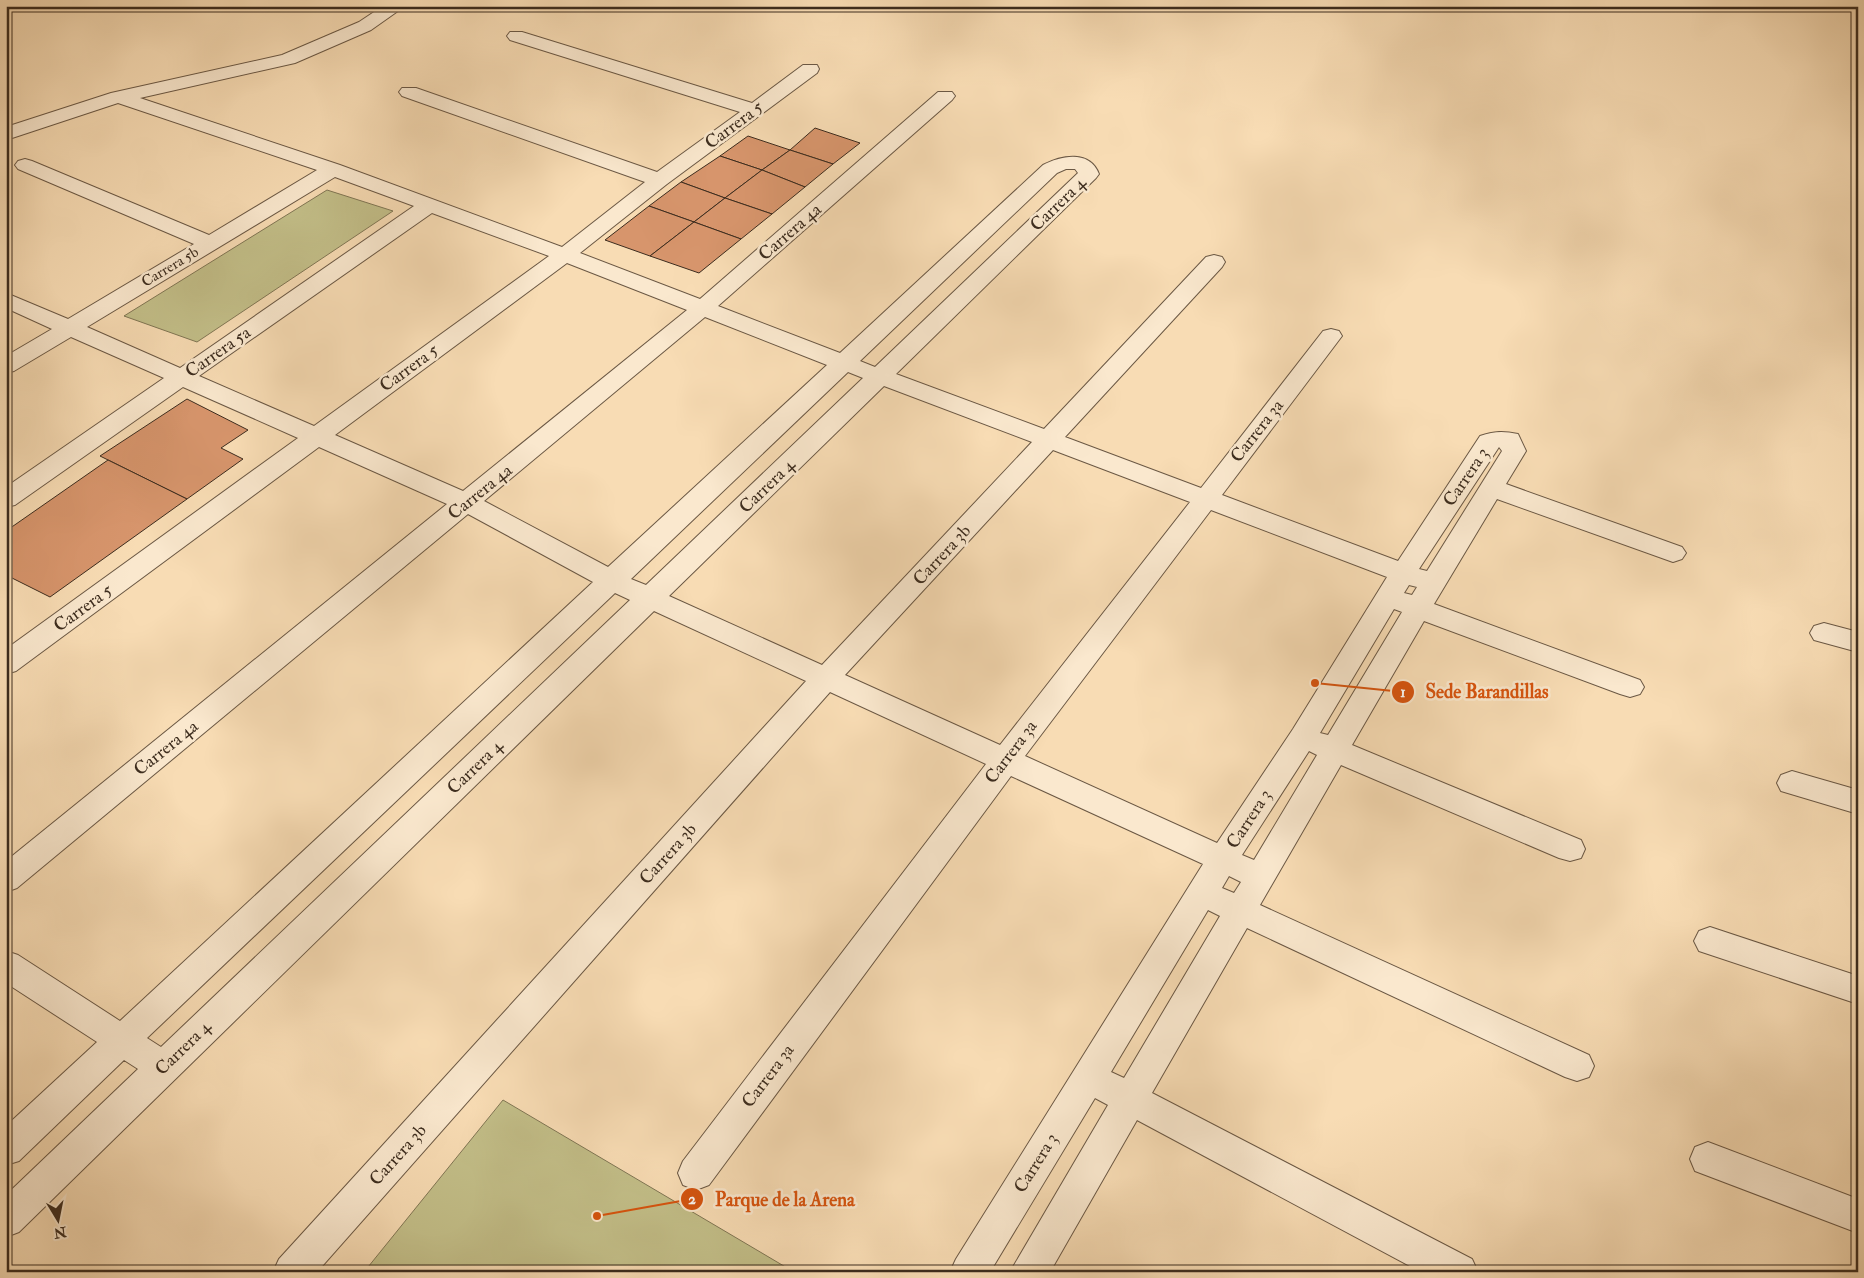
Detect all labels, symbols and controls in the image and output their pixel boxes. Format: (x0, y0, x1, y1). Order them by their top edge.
street label: Carrera 5 (700, 96, 768, 154)
street label: Carrera 4 (1025, 171, 1092, 236)
street label: Carrera 4a (754, 198, 827, 266)
street label: Carrera 5b (138, 243, 202, 291)
street label: Carrera 5a (181, 321, 256, 383)
street label: Carrera 5 (375, 339, 443, 397)
street label: Carrera 3a (1225, 394, 1289, 467)
street label: Carrera 3 (1438, 443, 1494, 511)
street label: Carrera 4 (734, 453, 801, 518)
street label: Carrera 4a (443, 459, 517, 525)
street label: Carrera 3b (908, 520, 976, 590)
street label: Carrera 5 (49, 579, 117, 637)
callout: Sede Barandillas (1391, 675, 1559, 709)
text: Sede Barandillas (1425, 680, 1549, 704)
text: 1 (1400, 683, 1406, 702)
street label: Carrera 4a (129, 715, 203, 781)
street label: Carrera 3a (980, 715, 1043, 788)
street label: Carrera 4 (442, 734, 509, 799)
street label: Carrera 3 (1221, 785, 1277, 853)
street label: Carrera 3b (634, 818, 702, 890)
street label: Carrera 4 (150, 1015, 217, 1080)
street label: Carrera 3a (737, 1039, 800, 1112)
street label: Carrera 3b (364, 1119, 432, 1191)
street label: Carrera 3 (1009, 1129, 1063, 1197)
callout: Parque de la Arena (680, 1182, 865, 1216)
text: Parque de la Arena (715, 1188, 856, 1213)
text: 2 (688, 1190, 696, 1209)
north arrow (32, 1196, 82, 1246)
text: N (52, 1223, 69, 1242)

